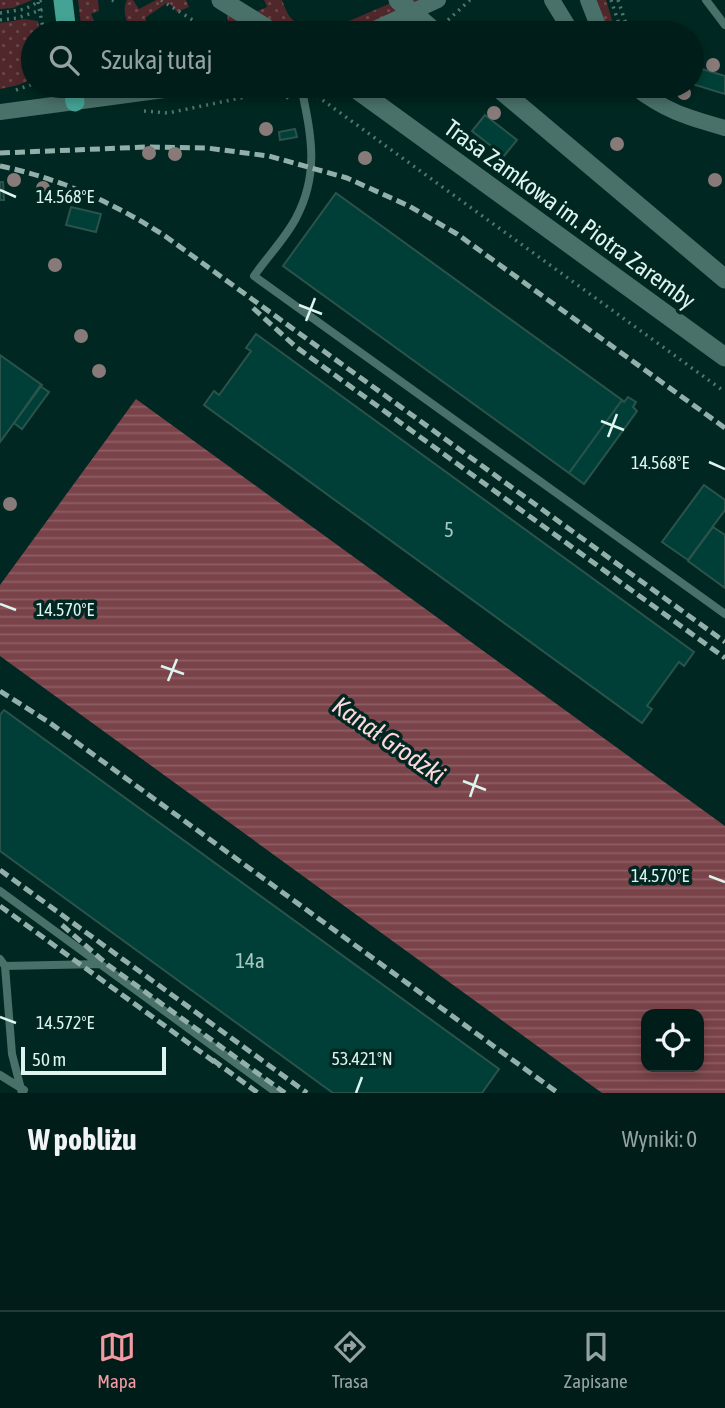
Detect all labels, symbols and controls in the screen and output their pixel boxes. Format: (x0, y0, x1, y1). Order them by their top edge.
search box (21, 21, 704, 98)
icon: search (45, 41, 83, 79)
text: Szukaj tutaj (101, 45, 213, 75)
street label: Trasa Zamkowa im. Piotra Zaremby (439, 114, 701, 314)
text: 14.568°E (36, 186, 94, 207)
text: 14.568°E (631, 452, 689, 473)
house number: 5 (444, 517, 454, 541)
text: 14.570°E (36, 599, 94, 620)
water label: Kanał Grodzki (327, 690, 451, 790)
text: 14.570°E (631, 865, 689, 886)
house number: 14a (235, 948, 265, 972)
map controls (641, 1009, 704, 1072)
button: locate (641, 1009, 704, 1072)
text: 14.572°E (36, 1012, 94, 1033)
scale bar (21, 1044, 166, 1076)
text: 50 m (32, 1048, 66, 1070)
text: 53.421°N (331, 1048, 393, 1069)
text: W pobliżu (28, 1122, 137, 1156)
text: Wyniki: 0 (622, 1126, 697, 1152)
tab: Mapa (97, 1328, 137, 1392)
tab: Trasa (331, 1328, 369, 1392)
tab: Zapisane (564, 1328, 628, 1392)

